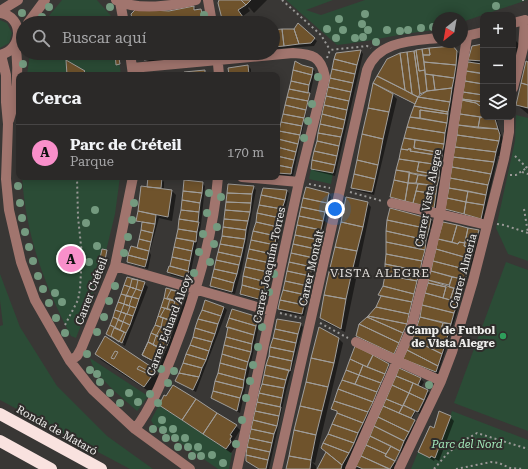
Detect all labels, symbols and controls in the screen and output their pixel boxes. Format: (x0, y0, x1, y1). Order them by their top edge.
north arrow (432, 12, 468, 48)
map controls (480, 12, 516, 120)
button: + (480, 12, 516, 48)
search box (16, 16, 280, 60)
icon: search (30, 27, 52, 49)
text: Buscar aquí (62, 29, 146, 47)
button: − (480, 48, 516, 84)
button: layers (480, 84, 516, 120)
text: Cerca (32, 88, 82, 108)
text: Parc de Créteil (70, 136, 181, 154)
text: A (40, 145, 50, 160)
text: 170 m (227, 145, 264, 160)
street label: Carrer Vista Alegre (413, 148, 444, 248)
text: Parque (70, 154, 114, 169)
your location (325, 199, 345, 219)
street label: Carrer Joaquím Torres (251, 206, 288, 324)
street label: Carrer Montalt (296, 229, 327, 308)
street label: Carrer Almeria (447, 232, 480, 310)
pin: A (58, 244, 84, 274)
street label: Carrer Créteil (73, 255, 111, 327)
district label: VISTA ALEGRE (330, 266, 430, 280)
street label: Carrer Eduard Alcoy (144, 272, 195, 378)
place label: Camp de Futbol de Vista Alegre (407, 324, 496, 350)
marker: Camp de Futbol de Vista Alegre (498, 331, 508, 341)
street label: Ronda de Mataró (14, 403, 100, 458)
park label: Parc del Nord (430, 438, 503, 451)

